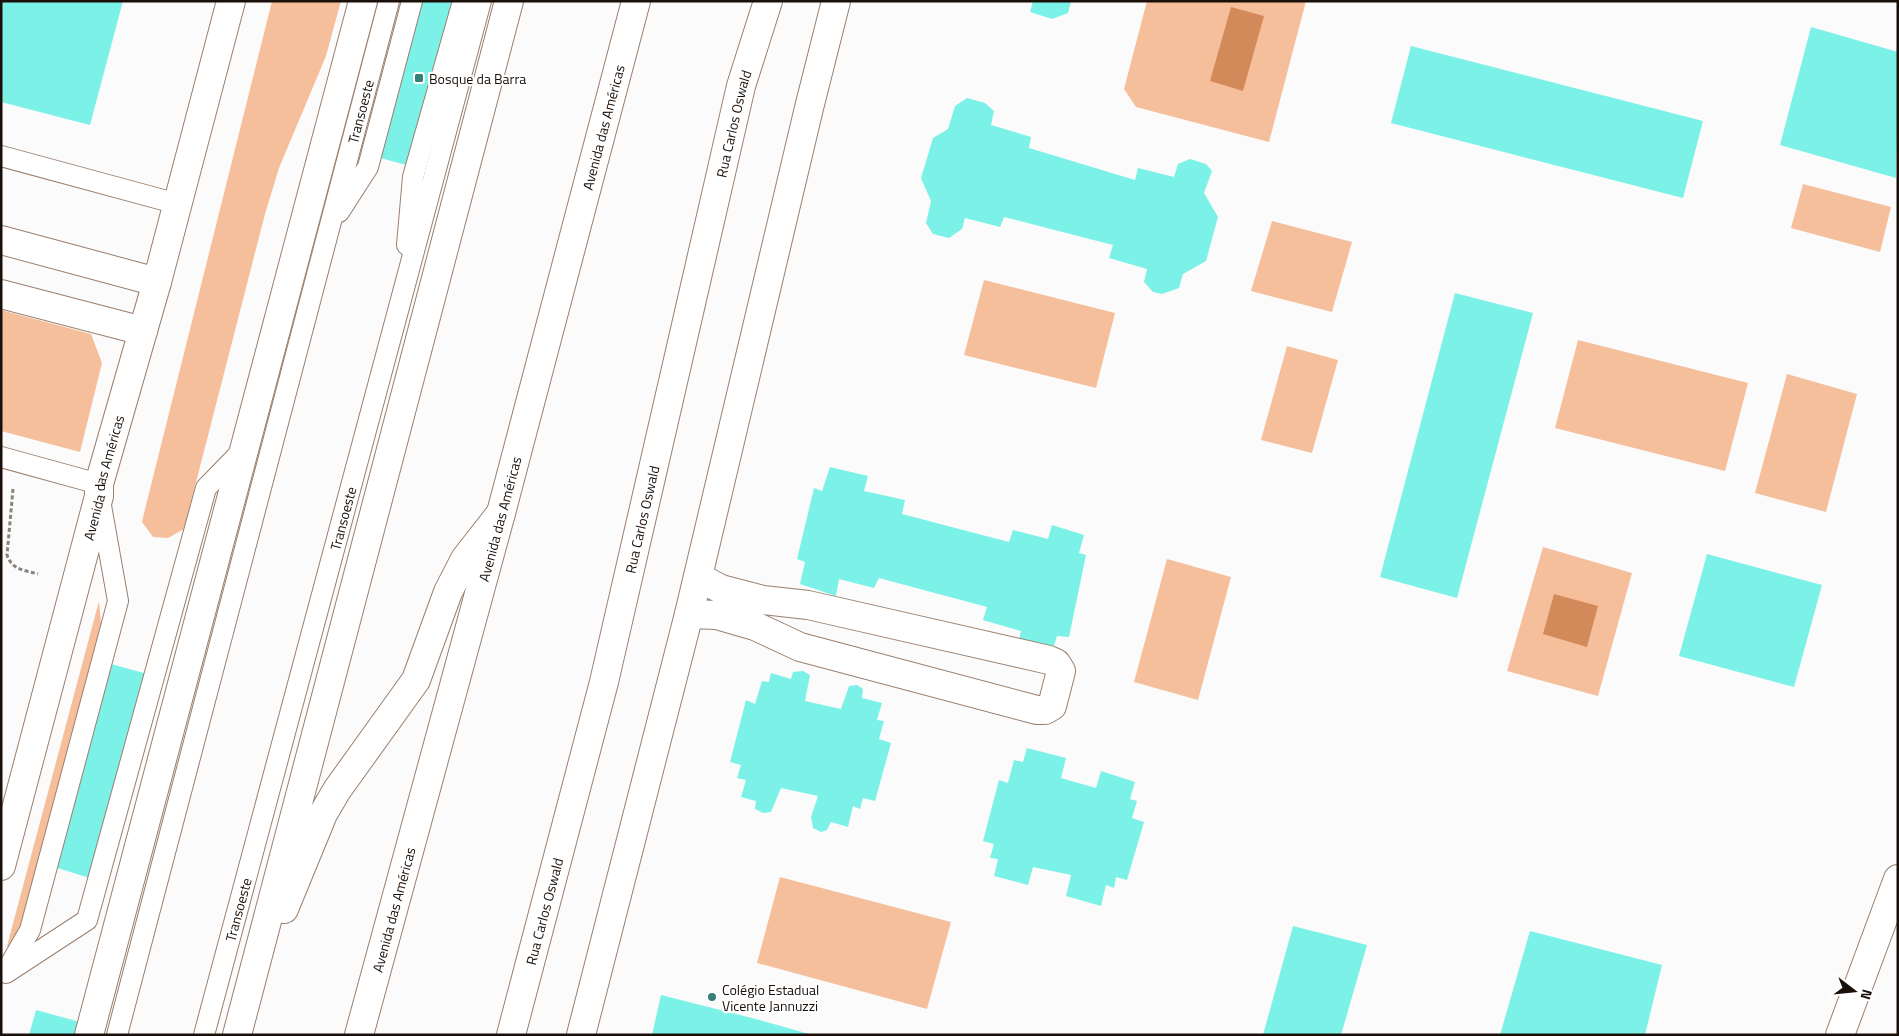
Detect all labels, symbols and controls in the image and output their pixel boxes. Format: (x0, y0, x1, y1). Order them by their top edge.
street label: Avenida das Américas (576, 62, 629, 192)
street label: Rua Carlos Oswald (710, 67, 756, 180)
place label: Bosque da Barra (429, 68, 526, 89)
marker: Bosque da Barra (413, 72, 425, 84)
street label: Transoeste (342, 77, 378, 146)
street label: Avenida das Américas (77, 412, 129, 542)
street label: Avenida das Américas (472, 454, 526, 584)
street label: Rua Carlos Oswald (619, 463, 664, 575)
street label: Transoeste (324, 484, 361, 552)
street label: Avenida das Américas (366, 845, 420, 974)
street label: Rua Carlos Oswald (519, 855, 568, 967)
street label: Transoeste (219, 875, 256, 944)
north arrow (1829, 966, 1879, 1016)
place label: Colégio Estadual Vicente Jannuzzi (722, 979, 819, 1016)
text: N (1856, 987, 1878, 1002)
marker: Colégio Estadual Vicente Jannuzzi (706, 991, 718, 1003)

